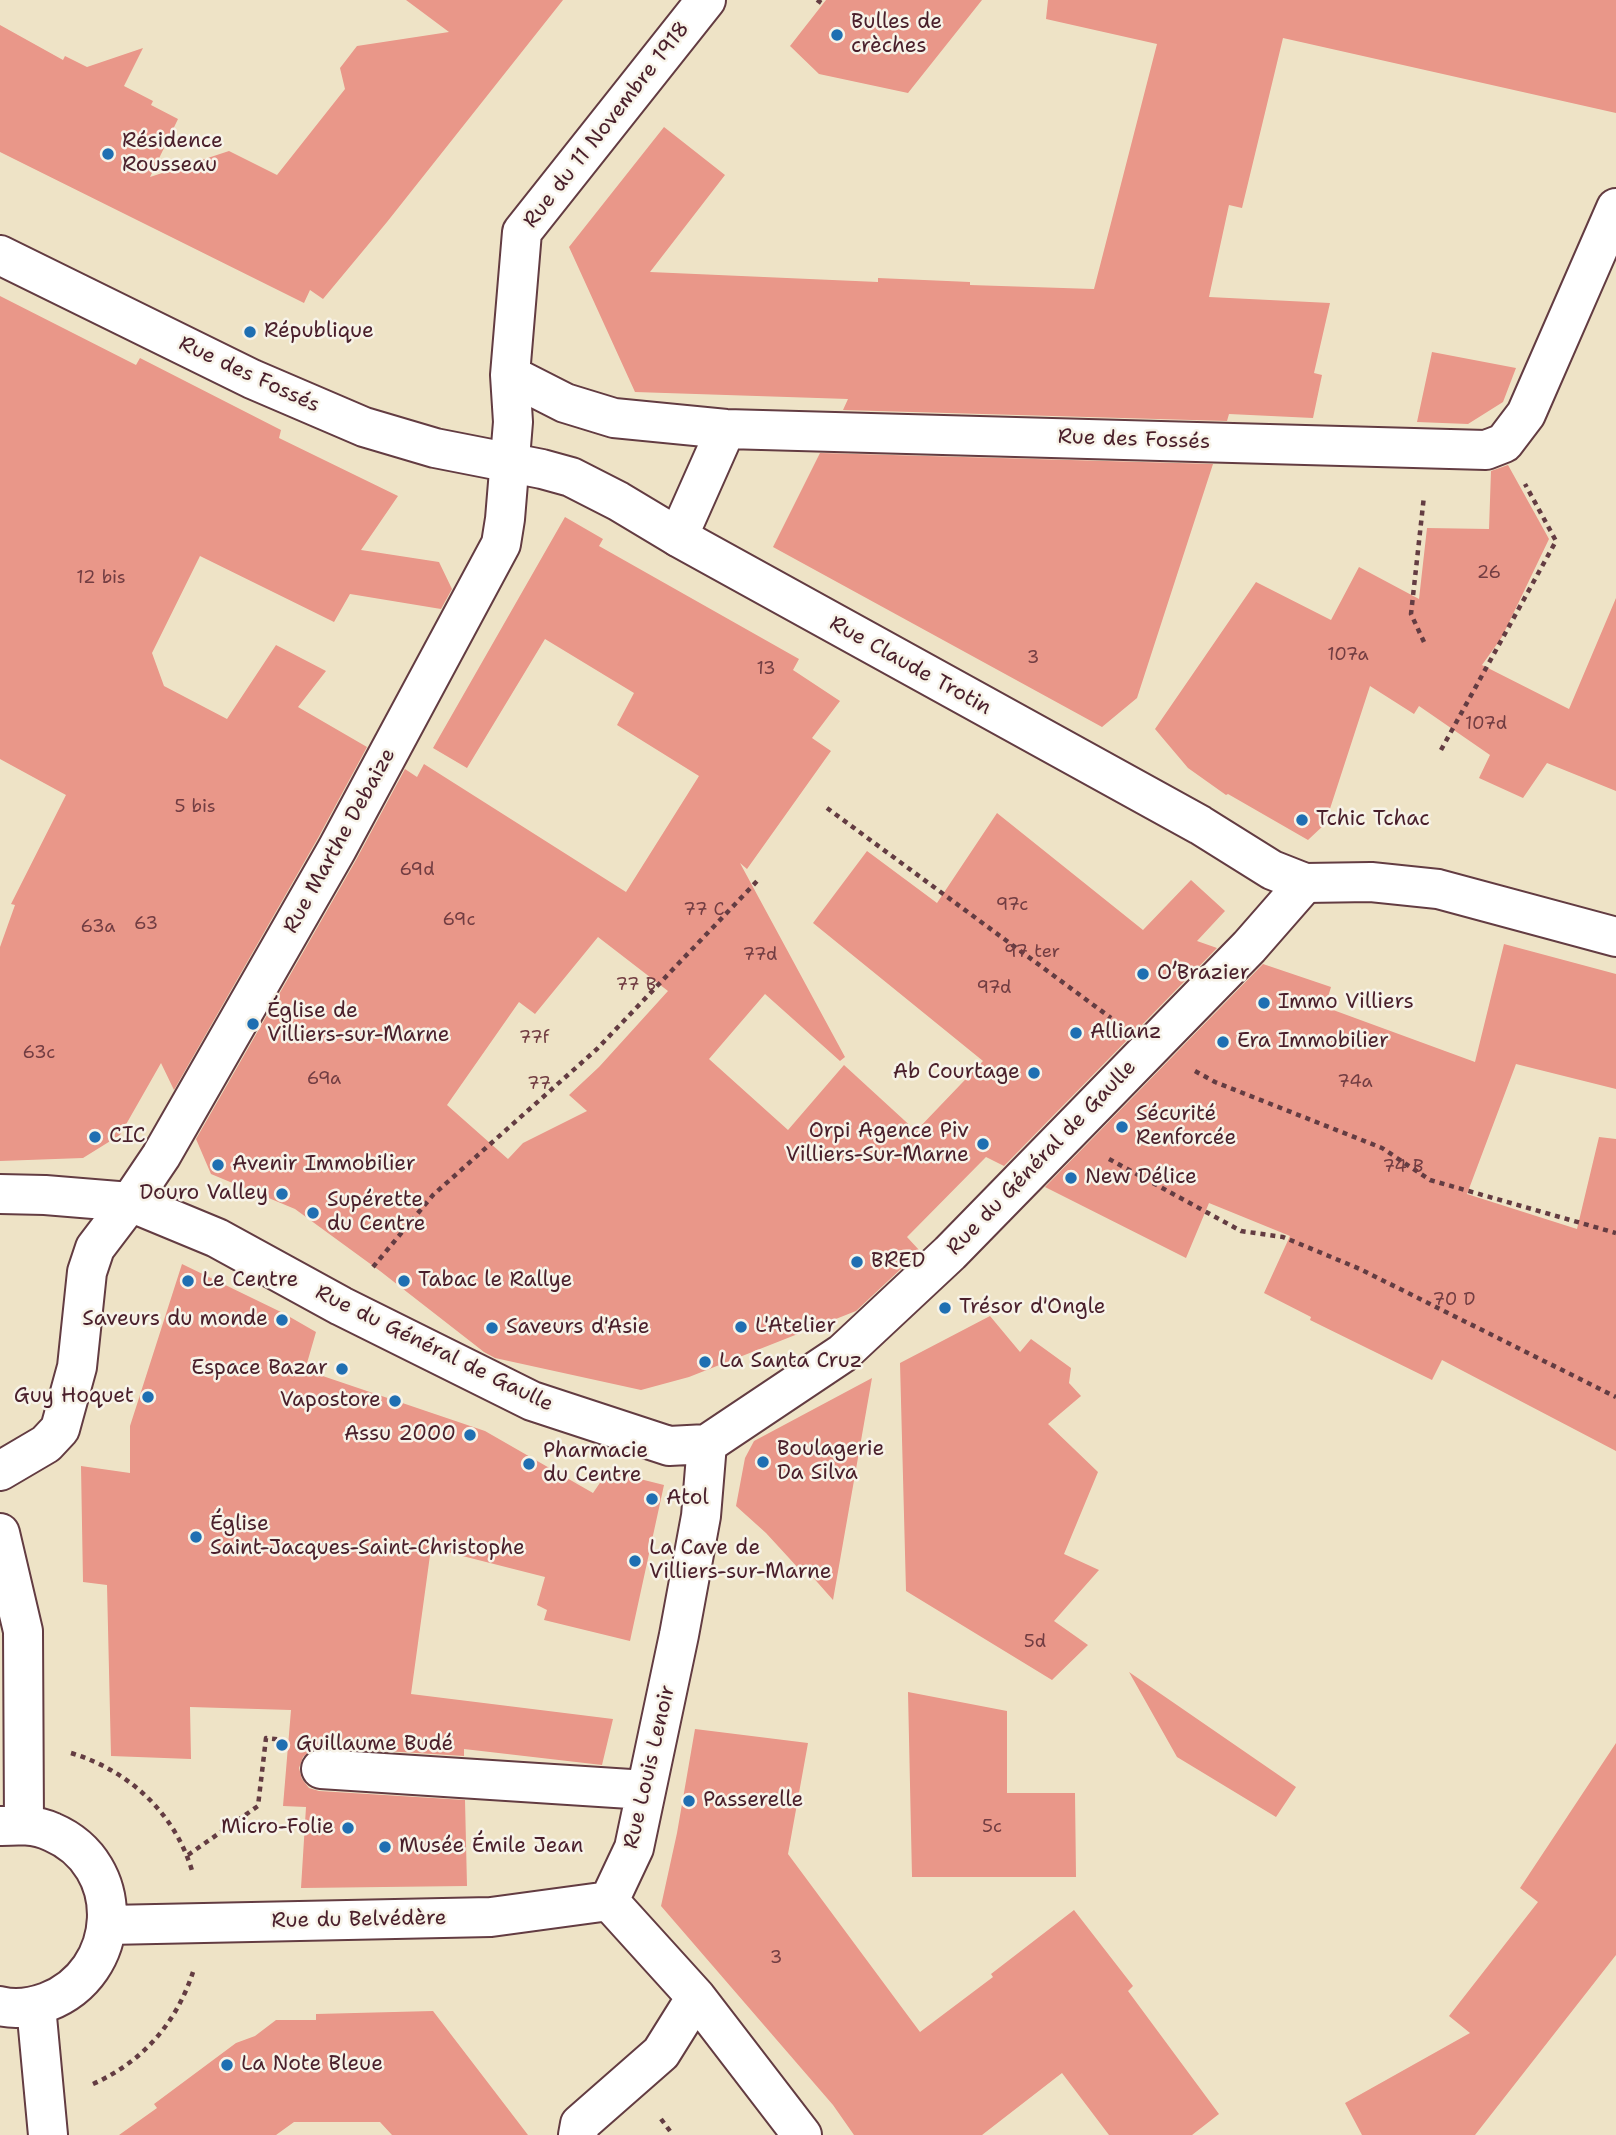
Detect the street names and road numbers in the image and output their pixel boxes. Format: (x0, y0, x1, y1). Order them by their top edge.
street label: Rue du 11 Novembre 1918 (519, 17, 695, 233)
street label: Rue des Fossés (175, 331, 323, 419)
street label: Rue des Fossés (1057, 425, 1211, 455)
street label: Rue Claude Trotin (825, 611, 995, 721)
street label: Rue Marthe Debaize (279, 744, 401, 938)
street label: Rue du Général de Gaulle (942, 1055, 1142, 1261)
street label: Rue du Général de Gaulle (311, 1280, 557, 1418)
street label: Rue Louis Lenoir (619, 1683, 681, 1851)
street label: Rue du Belvédère (271, 1906, 447, 1934)

